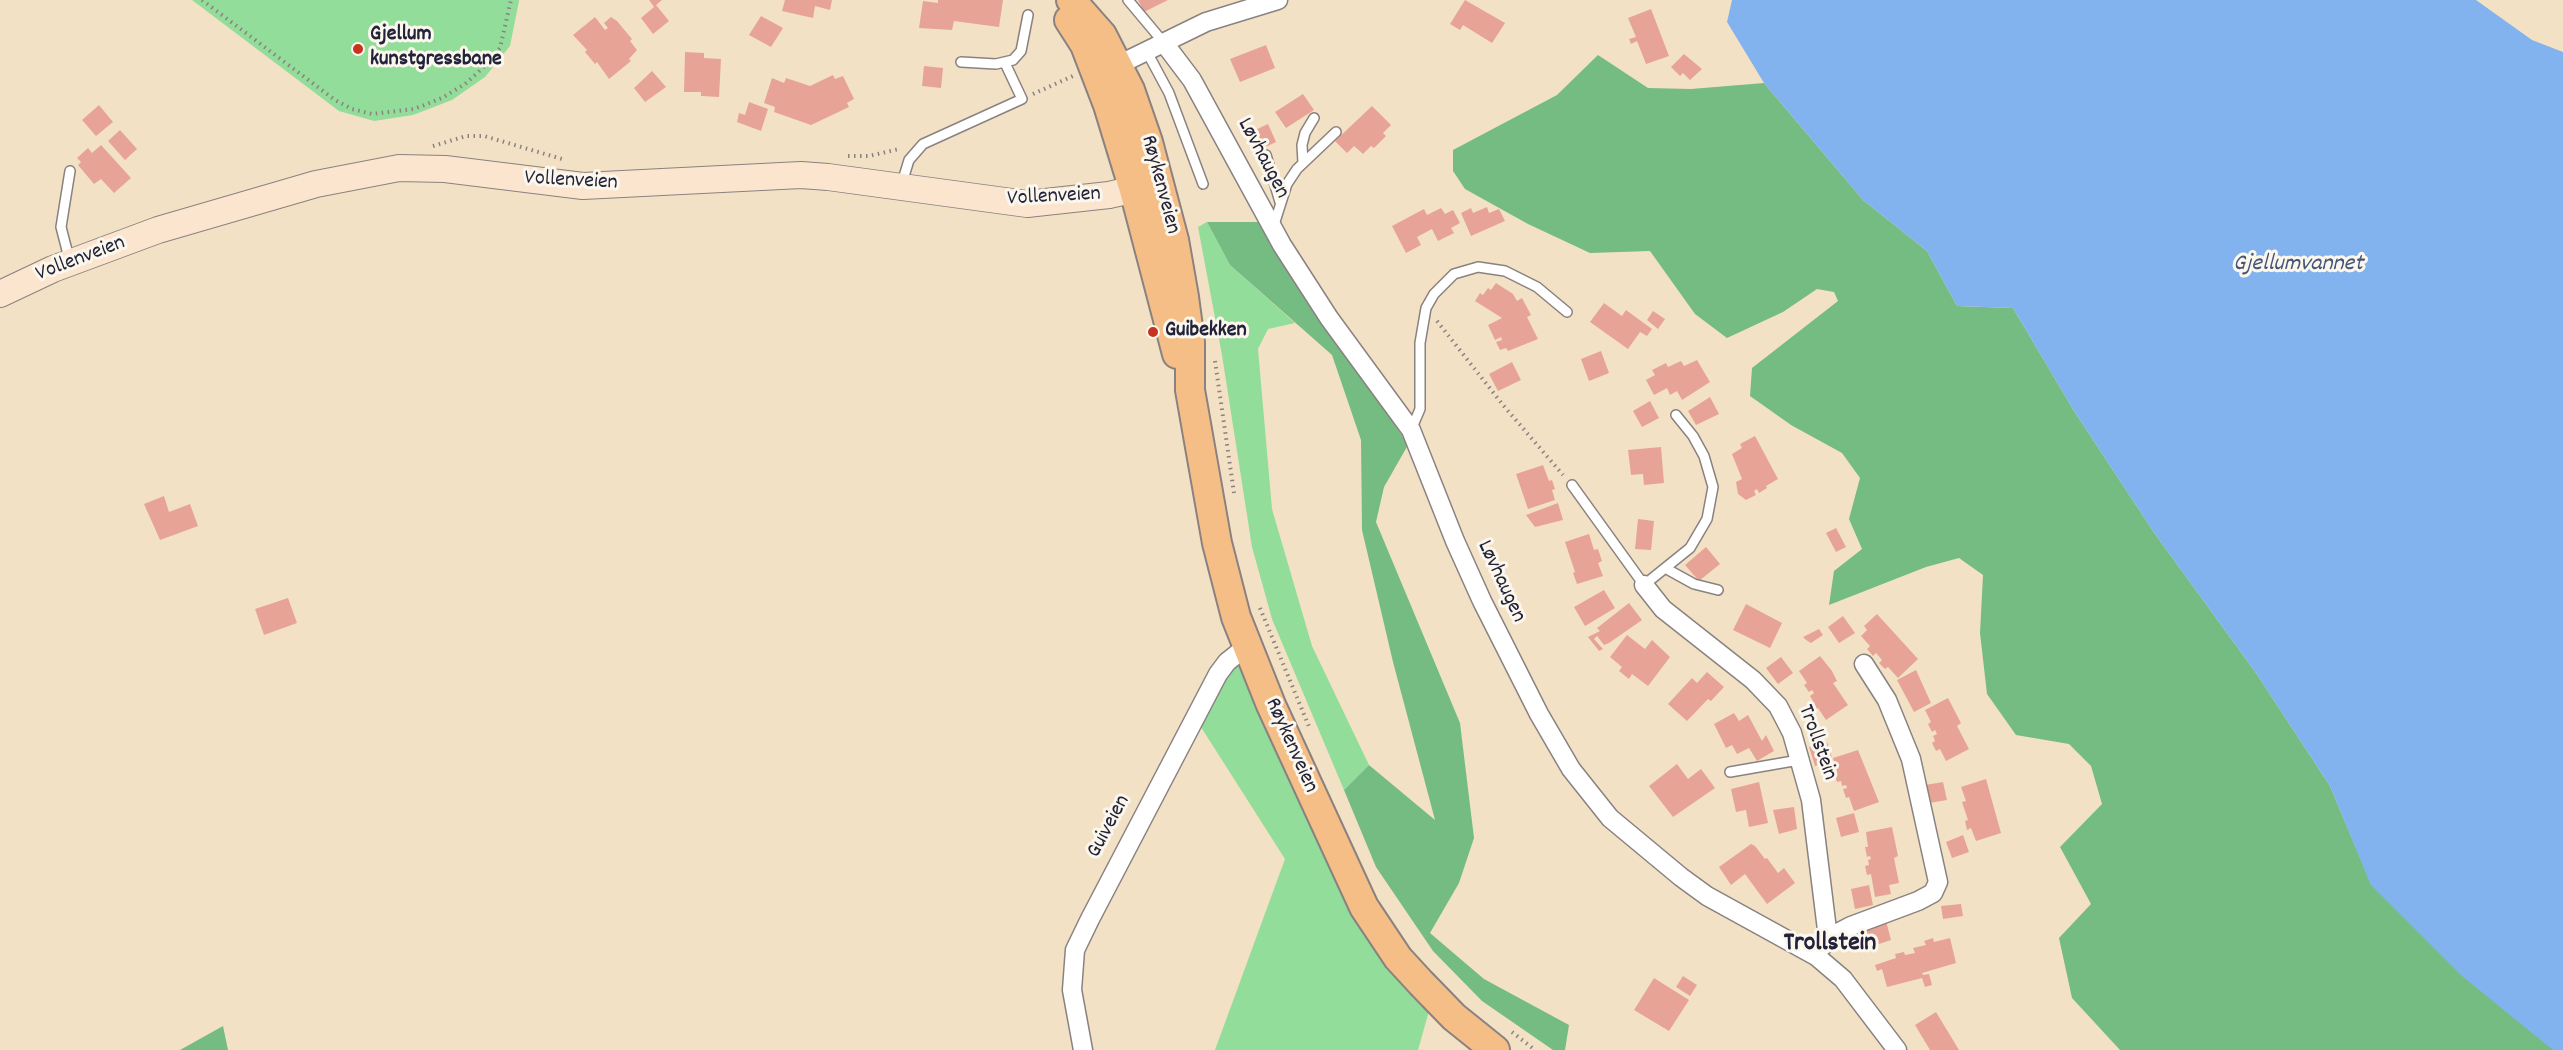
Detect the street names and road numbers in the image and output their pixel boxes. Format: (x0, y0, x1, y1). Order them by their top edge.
street label: Løvhaugen (1230, 114, 1294, 204)
street label: Røykenveien (1133, 133, 1185, 237)
street label: Vollenveien (524, 166, 618, 198)
street label: Vollenveien (1007, 182, 1101, 214)
street label: Vollenveien (33, 231, 129, 289)
street label: Løvhaugen (1470, 537, 1530, 627)
street label: Røykenveien (1257, 694, 1323, 798)
street label: Trollstein (1790, 702, 1842, 784)
street label: Guiveien (1083, 791, 1137, 863)

